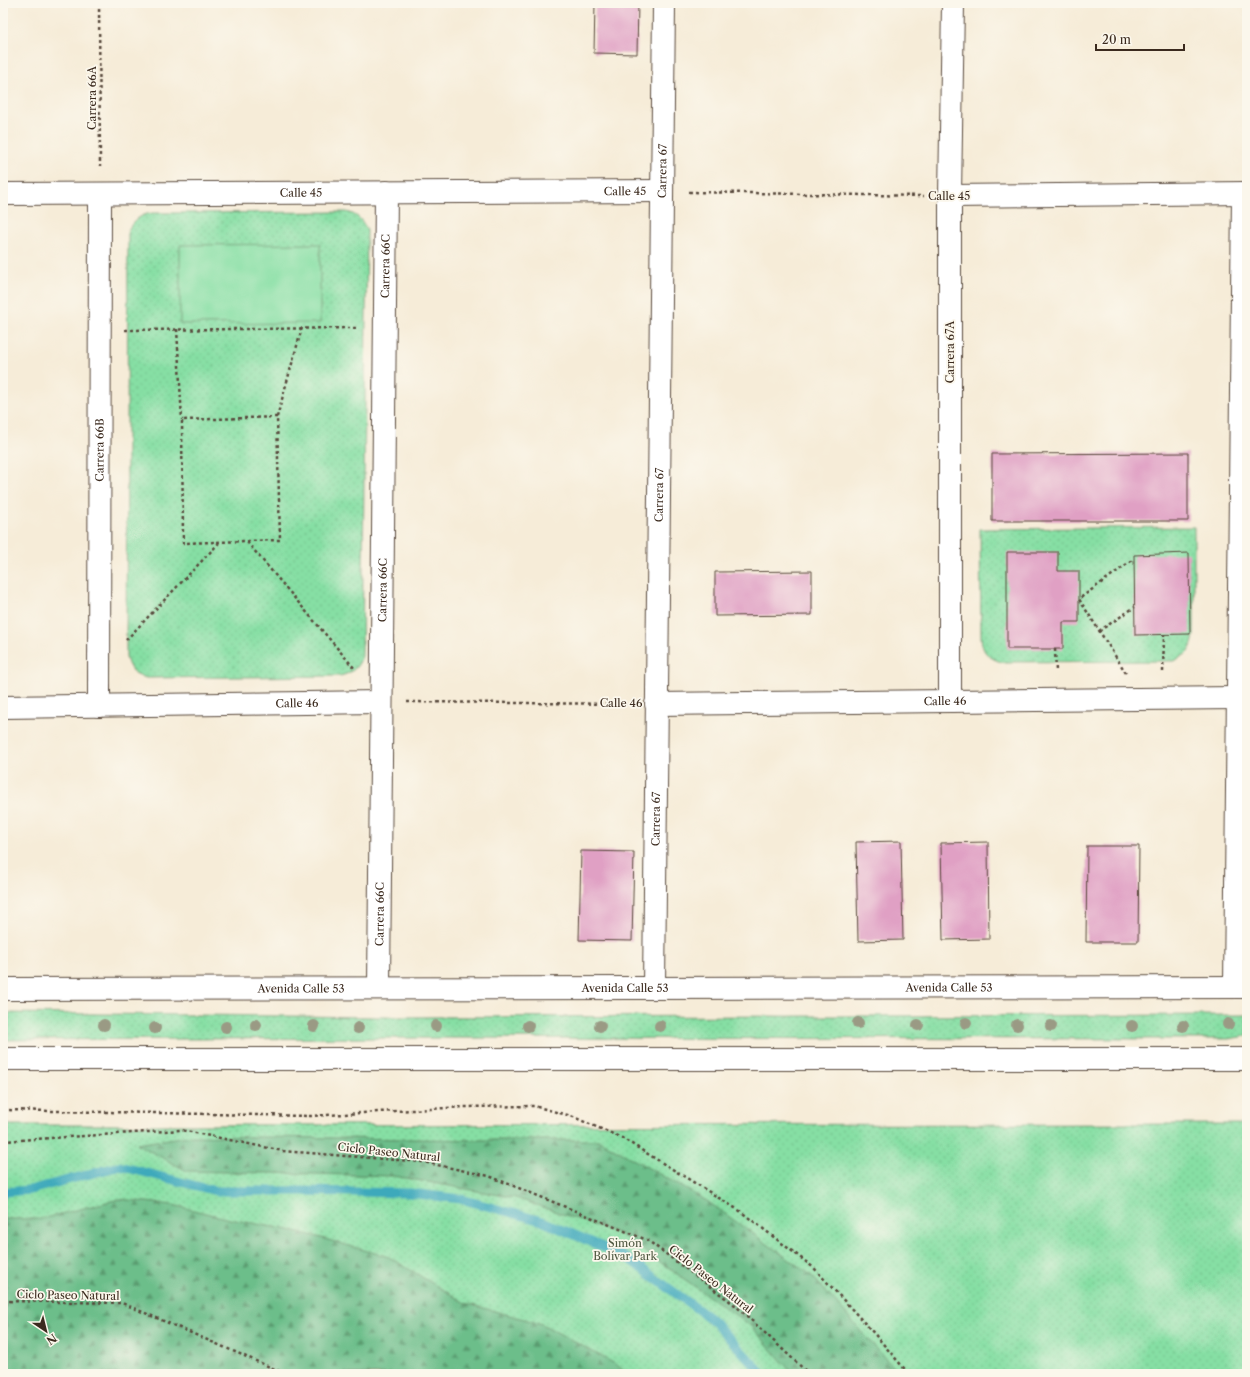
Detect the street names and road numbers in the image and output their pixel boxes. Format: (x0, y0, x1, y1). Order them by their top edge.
street label: Carrera 66A (85, 65, 99, 130)
street label: Carrera 67 (655, 143, 670, 198)
street label: Calle 45 (604, 184, 646, 198)
street label: Calle 45 (280, 186, 322, 200)
street label: Calle 45 (928, 189, 970, 203)
street label: Carrera 66C (378, 234, 393, 298)
street label: Carrera 67A (943, 320, 957, 383)
street label: Carrera 66B (92, 418, 107, 482)
street label: Carrera 67 (652, 467, 666, 522)
street label: Carrera 66C (375, 558, 390, 622)
street label: Calle 46 (924, 694, 967, 708)
street label: Calle 46 (275, 696, 319, 710)
street label: Calle 46 (600, 696, 643, 710)
street label: Carrera 67 (648, 791, 663, 846)
street label: Carrera 66C (372, 882, 387, 946)
street label: Avenida Calle 53 (905, 980, 992, 995)
street label: Avenida Calle 53 (257, 981, 344, 996)
street label: Avenida Calle 53 (581, 981, 668, 995)
street label: Ciclo Paseo Natural (337, 1140, 442, 1164)
street label: Ciclo Paseo Natural (666, 1242, 756, 1317)
street label: Ciclo Paseo Natural (16, 1287, 120, 1303)

